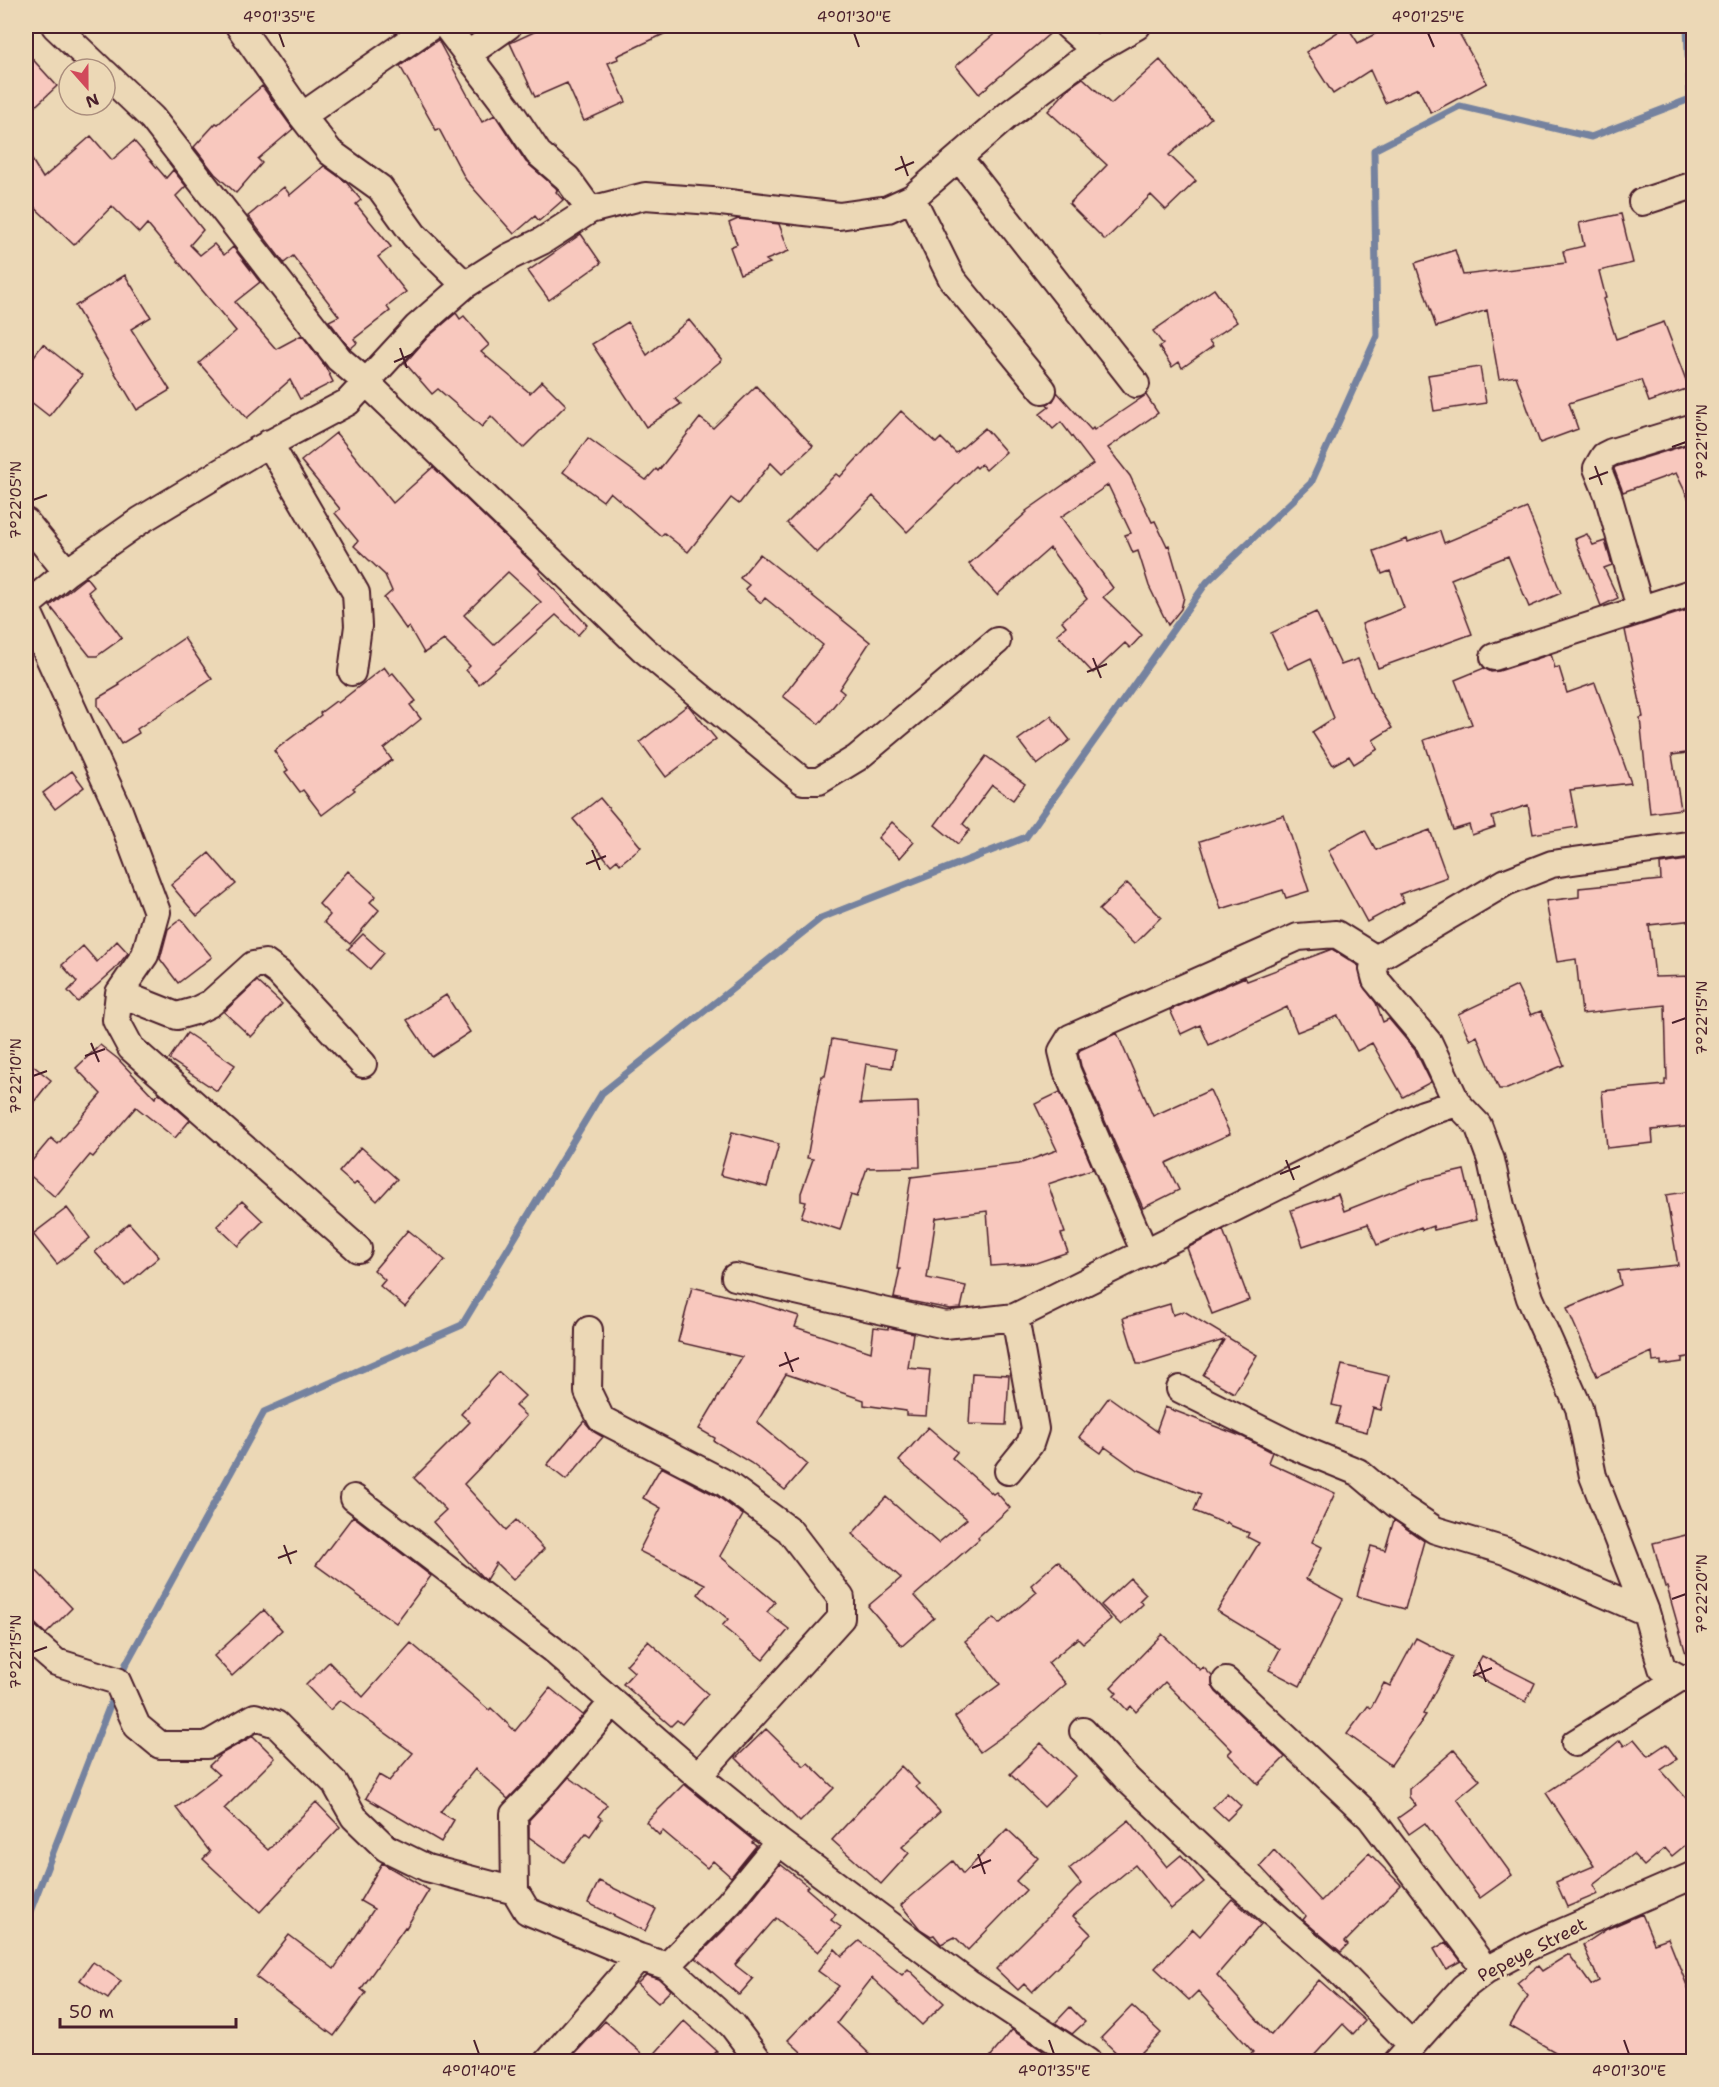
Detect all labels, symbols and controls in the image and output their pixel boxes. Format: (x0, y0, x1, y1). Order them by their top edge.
text: 4°01'35"E (243, 7, 315, 27)
text: 4°01'30"E (817, 7, 891, 27)
text: 4°01'25"E (1392, 7, 1464, 27)
north arrow (57, 57, 117, 117)
text: N (83, 88, 102, 113)
text: 7°22'10"N (1692, 404, 1712, 480)
text: 7°22'05"N (6, 461, 26, 539)
text: 7°22'15"N (1692, 981, 1712, 1055)
text: 7°22'10"N (6, 1038, 26, 1114)
text: 7°22'20"N (1692, 1554, 1712, 1634)
text: 7°22'15"N (6, 1615, 26, 1689)
street label: Pepeye Street (1473, 1912, 1591, 1988)
scale bar (60, 1991, 236, 2029)
text: 50 m (69, 2000, 114, 2024)
text: 4°01'40"E (442, 2061, 516, 2081)
text: 4°01'35"E (1018, 2061, 1090, 2081)
text: 4°01'30"E (1592, 2061, 1666, 2081)

